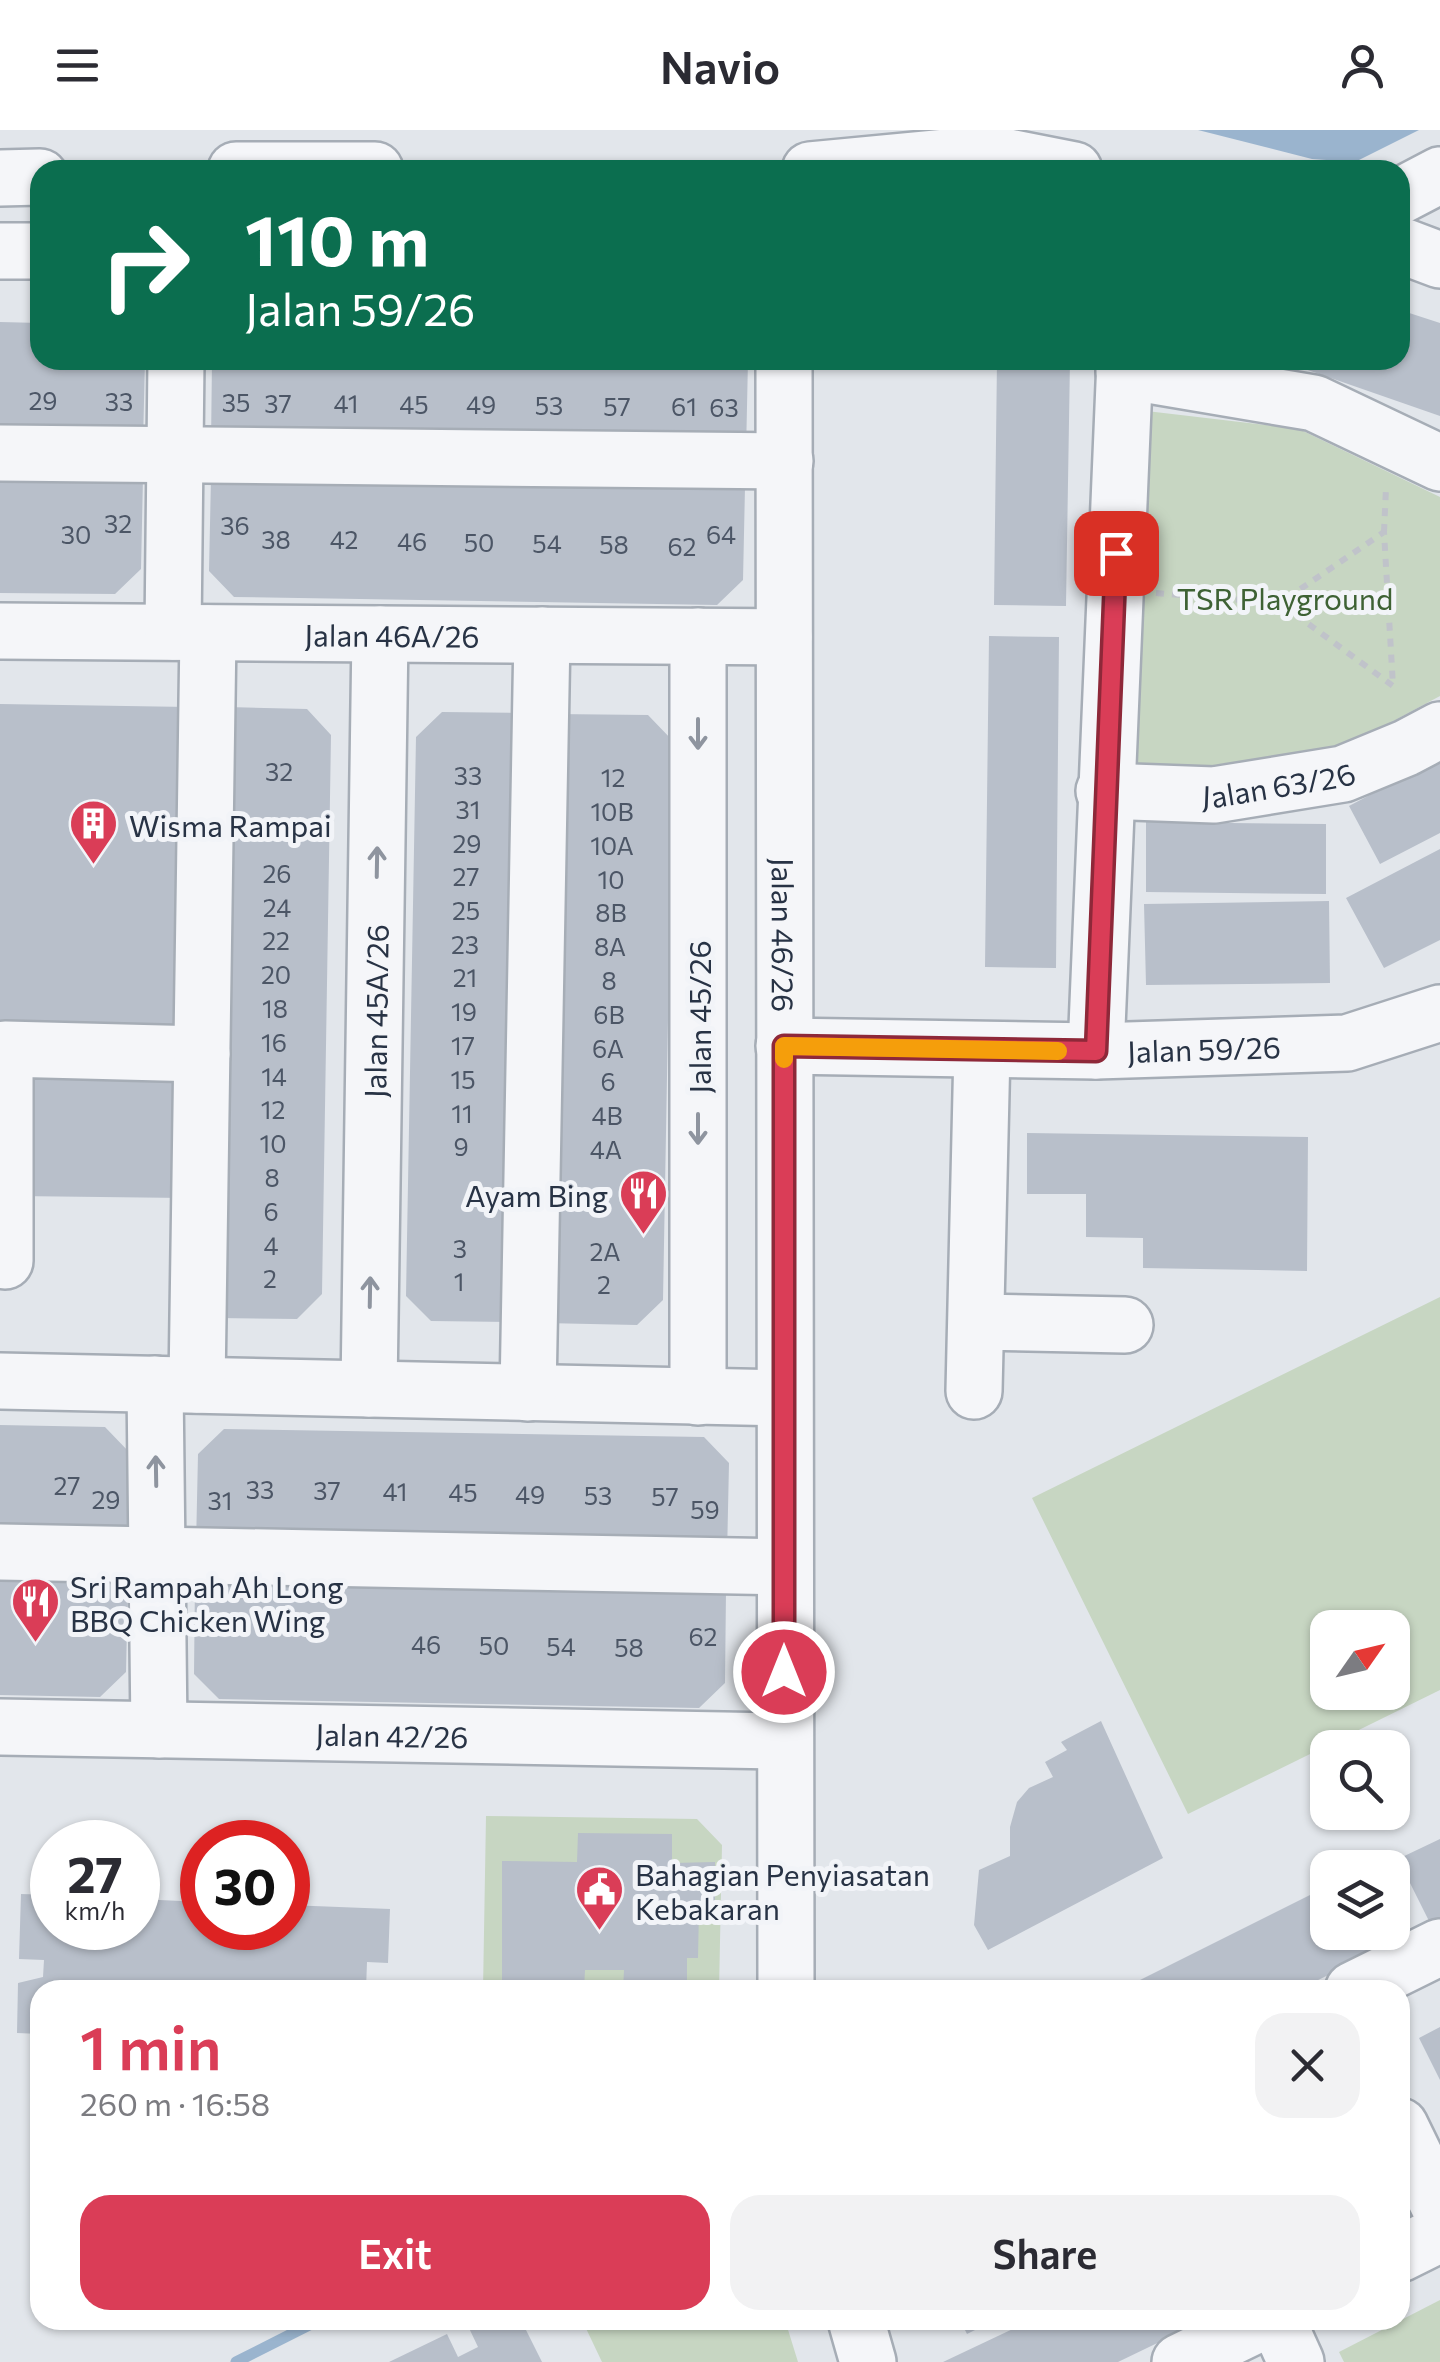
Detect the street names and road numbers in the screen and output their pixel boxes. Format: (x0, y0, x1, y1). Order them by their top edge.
street label: Jalan 46A/26 (304, 615, 480, 653)
street label: Jalan 63/26 (1202, 753, 1360, 814)
street label: Jalan 46/26 (766, 858, 803, 1012)
street label: Jalan 45A/26 (355, 924, 394, 1098)
street label: Jalan 45/26 (680, 940, 717, 1094)
street label: Jalan 59/26 (1126, 1027, 1281, 1069)
street label: Jalan 42/26 (315, 1714, 469, 1754)

